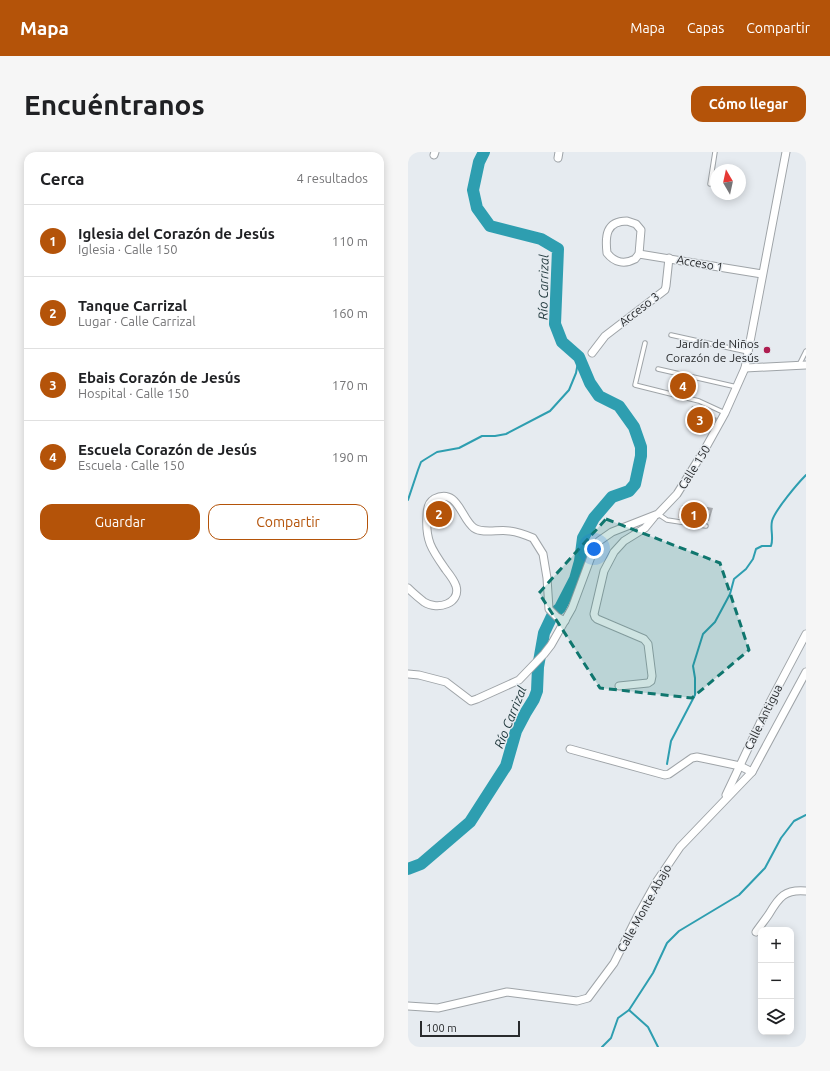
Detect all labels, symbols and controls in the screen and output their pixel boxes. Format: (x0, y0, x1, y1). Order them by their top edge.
text: Mapa (20, 17, 69, 39)
text: Mapa (630, 20, 665, 36)
text: Capas (687, 20, 724, 36)
text: Compartir (746, 20, 810, 36)
button: Cómo llegar (691, 86, 806, 122)
text: Encuéntranos (24, 89, 205, 120)
north arrow (710, 164, 746, 200)
text: Cerca (40, 169, 85, 188)
text: 4 resultados (297, 171, 368, 185)
text: Iglesia del Corazón de Jesús (78, 225, 275, 242)
text: 1 (49, 234, 57, 248)
text: 110 m (332, 234, 368, 248)
text: Iglesia · Calle 150 (78, 242, 178, 256)
street label: Acceso 1 (676, 252, 724, 274)
water label: Río Carrizal (535, 254, 551, 320)
street label: Acceso 3 (616, 289, 662, 329)
text: Tanque Carrizal (78, 297, 187, 314)
text: 2 (49, 306, 57, 320)
text: 160 m (332, 306, 368, 320)
text: Lugar · Calle Carrizal (78, 314, 196, 328)
place label: Jardín de Niños Corazón de Jesús (666, 337, 759, 364)
marker: Jardín de Niños Corazón de Jesús (762, 345, 772, 355)
text: Ebais Corazón de Jesús (78, 369, 241, 386)
pin: 4 (670, 371, 696, 401)
text: 3 (49, 378, 57, 392)
text: 170 m (332, 378, 368, 392)
text: Hospital · Calle 150 (78, 386, 189, 400)
pin: 3 (687, 405, 713, 435)
text: Escuela Corazón de Jesús (78, 441, 257, 458)
street label: Calle 150 (675, 442, 713, 491)
text: 4 (49, 450, 57, 464)
text: 190 m (332, 450, 368, 464)
text: Escuela · Calle 150 (78, 458, 184, 472)
pin: 2 (426, 499, 452, 529)
pin: 1 (681, 500, 707, 530)
button: Guardar (40, 504, 200, 540)
button: Compartir (208, 504, 368, 540)
your location (584, 539, 604, 559)
street label: Calle Antigua (742, 682, 784, 752)
water label: Río Carrizal (491, 684, 529, 750)
street label: Calle Monte Abajo (614, 862, 674, 954)
map controls (758, 927, 794, 1035)
button: + (758, 927, 794, 963)
button: − (758, 963, 794, 999)
button: layers (758, 999, 794, 1035)
scale bar (420, 1019, 520, 1038)
text: 100 m (426, 1022, 457, 1034)

